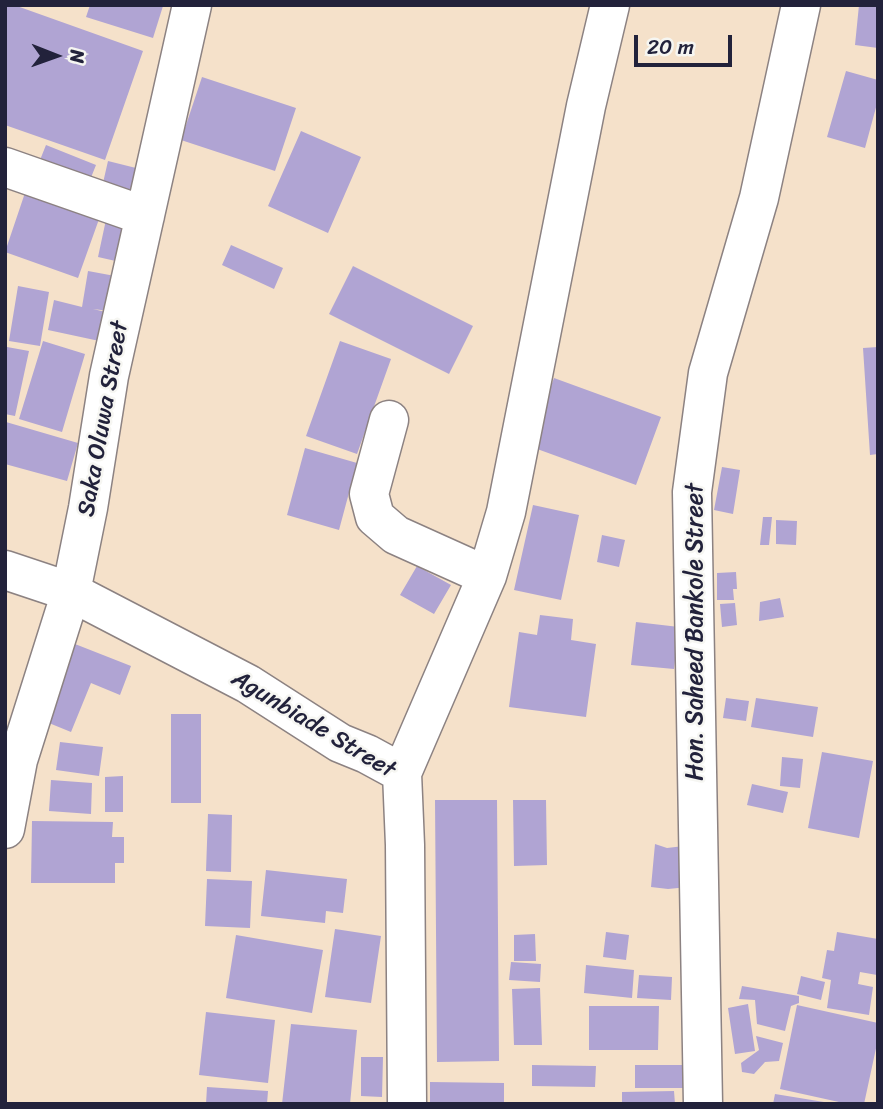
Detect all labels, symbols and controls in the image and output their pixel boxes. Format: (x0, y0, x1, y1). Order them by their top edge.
north arrow (21, 21, 91, 91)
scale bar (638, 21, 736, 65)
text: 20 m (647, 28, 694, 66)
text: N (61, 49, 94, 63)
street label: Saka Oluwa Street (73, 319, 135, 519)
street label: Hon. Saheed Bankole Street (682, 483, 710, 781)
street label: Agunbiade Street (226, 665, 400, 785)

